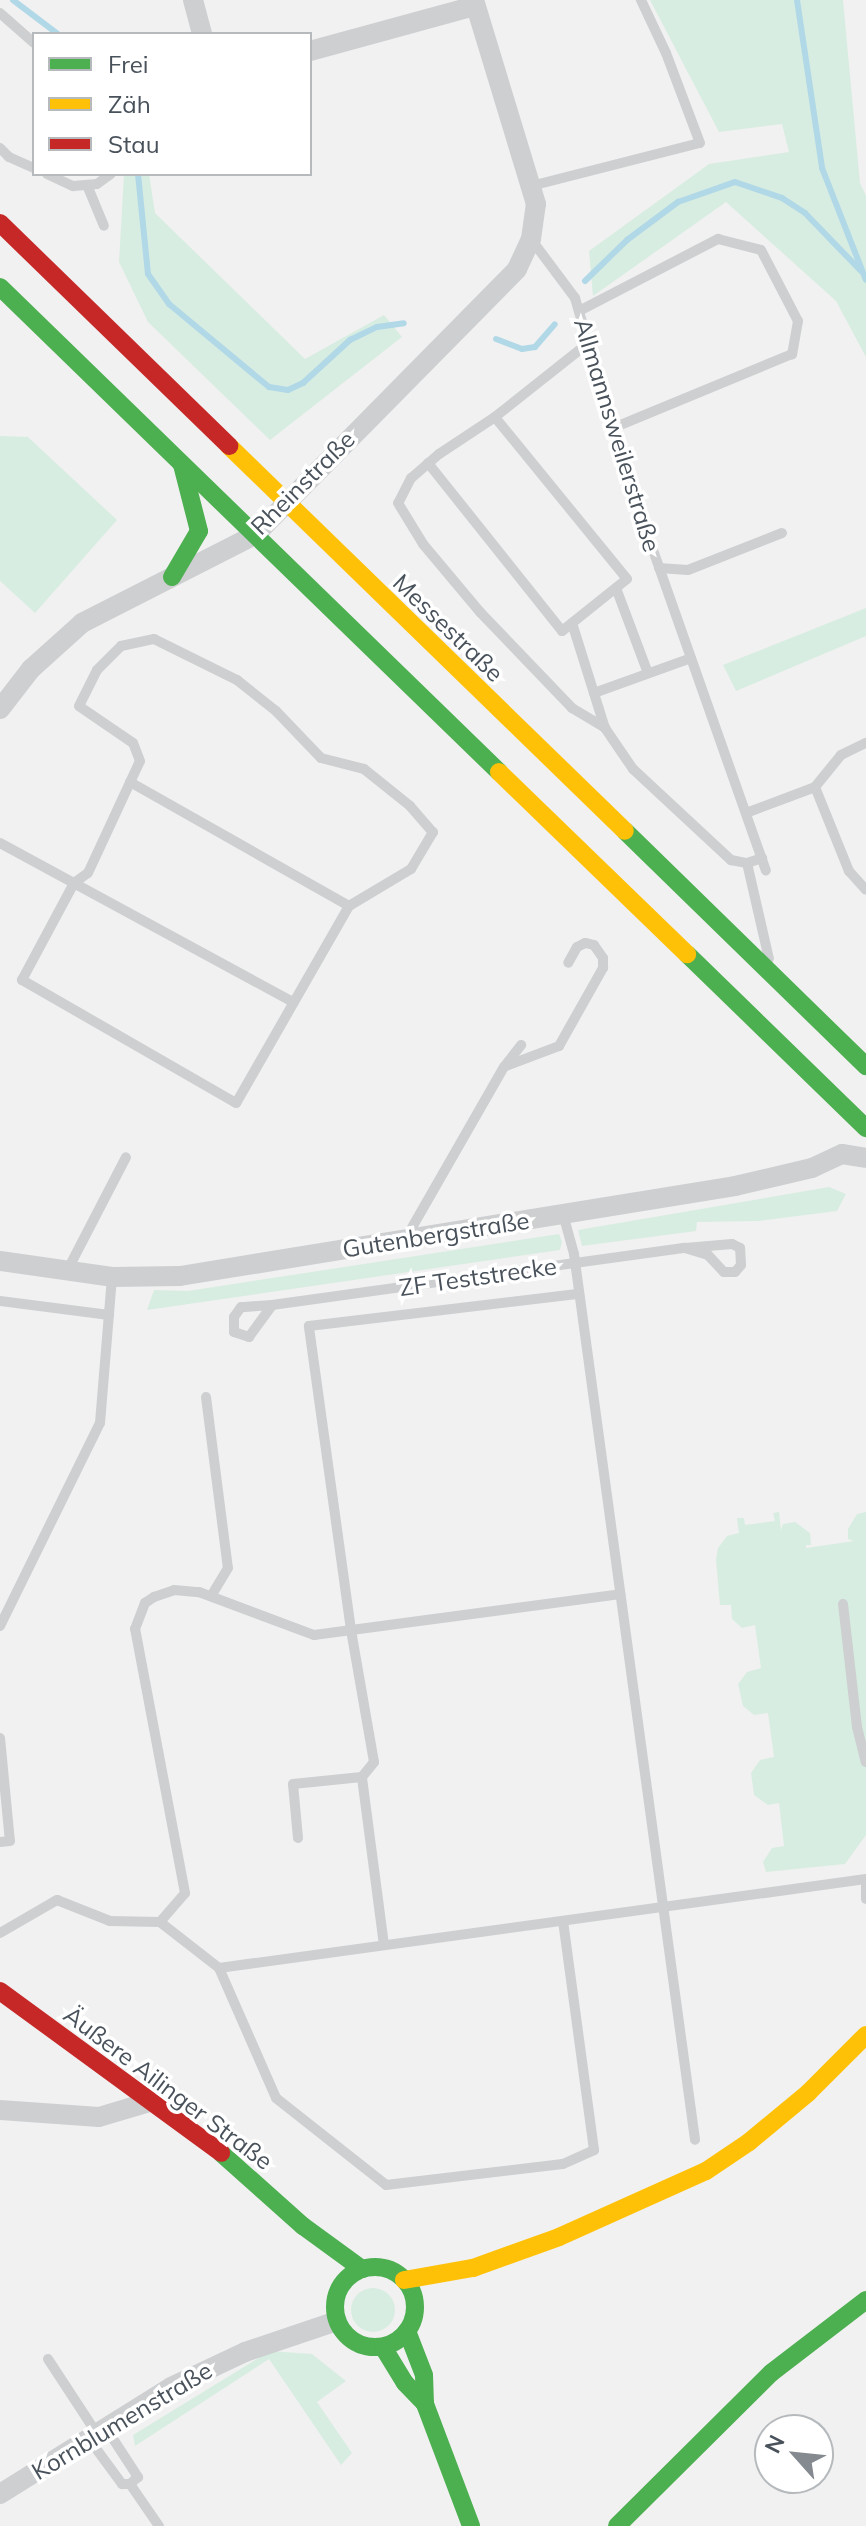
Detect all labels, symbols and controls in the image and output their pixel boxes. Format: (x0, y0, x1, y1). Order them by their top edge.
legend (32, 32, 312, 176)
text: Frei (108, 49, 149, 79)
text: Zäh (108, 89, 151, 119)
text: Stau (108, 129, 160, 159)
street label: Allmannsweilerstraße (568, 315, 666, 555)
street label: Rheinstraße (245, 425, 361, 541)
street label: Messestraße (387, 568, 509, 688)
street label: Gutenbergstraße (341, 1206, 531, 1264)
street label: ZF Teststrecke (397, 1252, 559, 1302)
street label: Äußere Ailinger Straße (58, 2000, 278, 2176)
street label: Kornblumenstraße (27, 2356, 217, 2486)
north arrow (754, 2414, 834, 2494)
text: N (758, 2430, 791, 2458)

